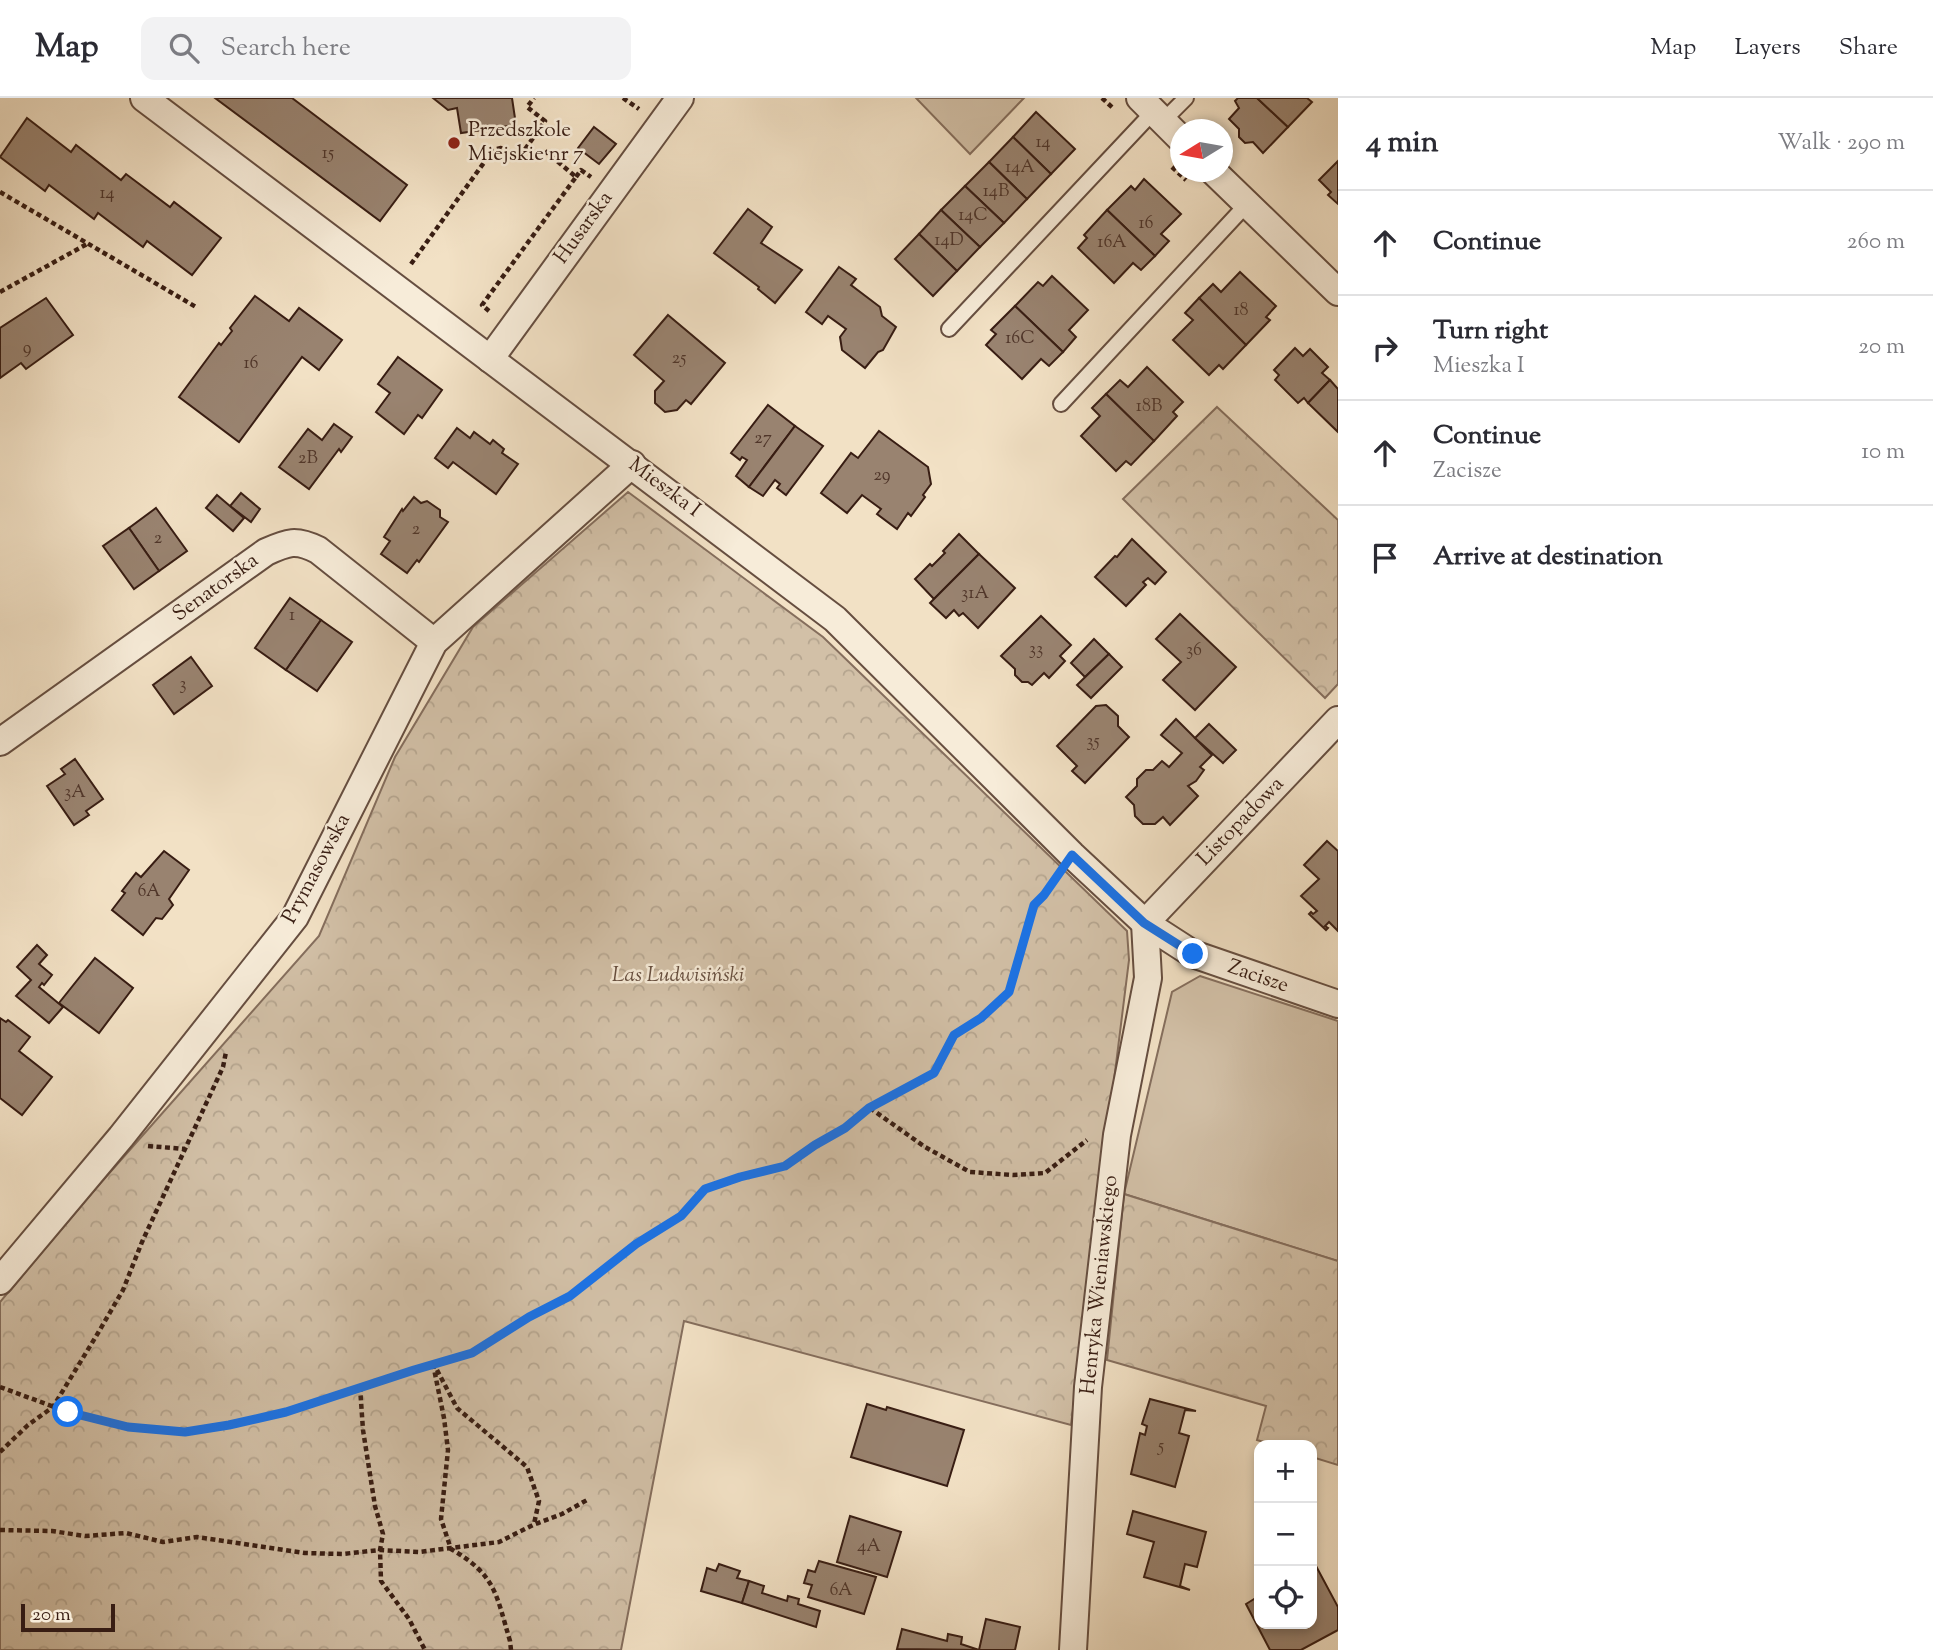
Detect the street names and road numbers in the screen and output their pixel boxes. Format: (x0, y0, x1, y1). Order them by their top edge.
street label: Husarska (547, 185, 621, 271)
street label: Mieszka I (622, 451, 707, 525)
street label: Senatorska (167, 546, 266, 630)
street label: Listopadowa (1191, 770, 1292, 874)
street label: Prymasowska (275, 808, 359, 930)
street label: Zacisze (1223, 953, 1293, 1001)
street label: Henryka Wieniawskiego (1074, 1174, 1126, 1396)

